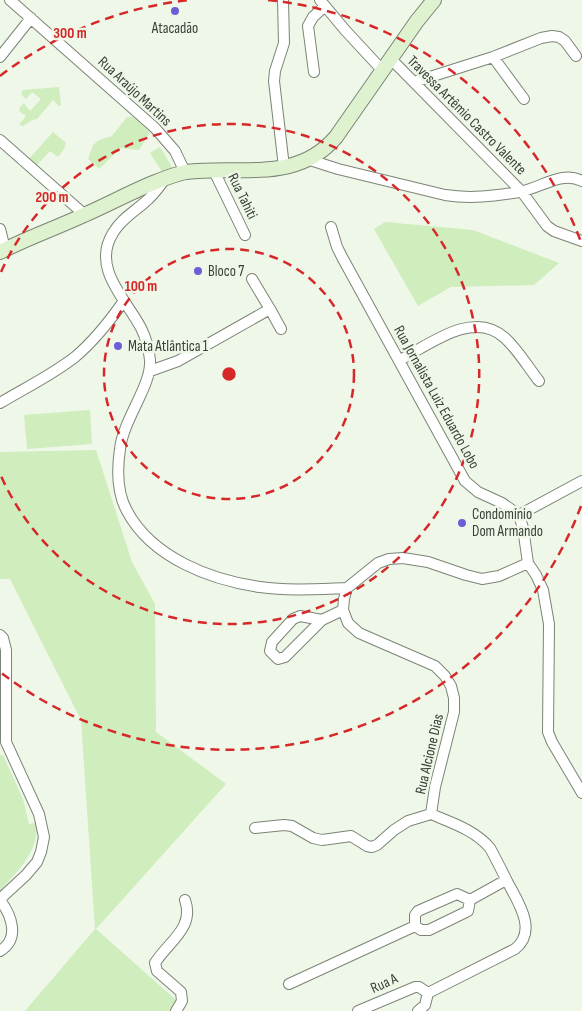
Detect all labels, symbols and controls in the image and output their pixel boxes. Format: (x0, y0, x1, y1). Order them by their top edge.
marker: Atacadão (169, 5, 181, 17)
place label: Atacadão (151, 19, 198, 38)
text: 300 m (53, 24, 87, 43)
street label: Rua Araújo Martins (94, 52, 175, 130)
street label: Travessa Artêmio Castro Valente (403, 52, 530, 179)
street label: Rua Tahiti (223, 170, 262, 223)
text: 200 m (35, 188, 69, 207)
place label: Bloco 7 (208, 262, 244, 281)
marker: Bloco 7 (192, 265, 204, 277)
text: 100 m (125, 277, 157, 296)
street label: Rua Jornalista Luiz Eduardo Lobo (389, 322, 484, 472)
place label: Mata Atlântica 1 (128, 337, 209, 356)
marker: Mata Atlântica 1 (112, 340, 124, 352)
centre of rings (220, 365, 238, 383)
place label: Condomínio Dom Armando (472, 505, 543, 541)
marker: Condomínio Dom Armando (456, 517, 468, 529)
street label: Rua Alcione Dias (411, 712, 448, 796)
street label: Rua A (368, 969, 401, 998)

